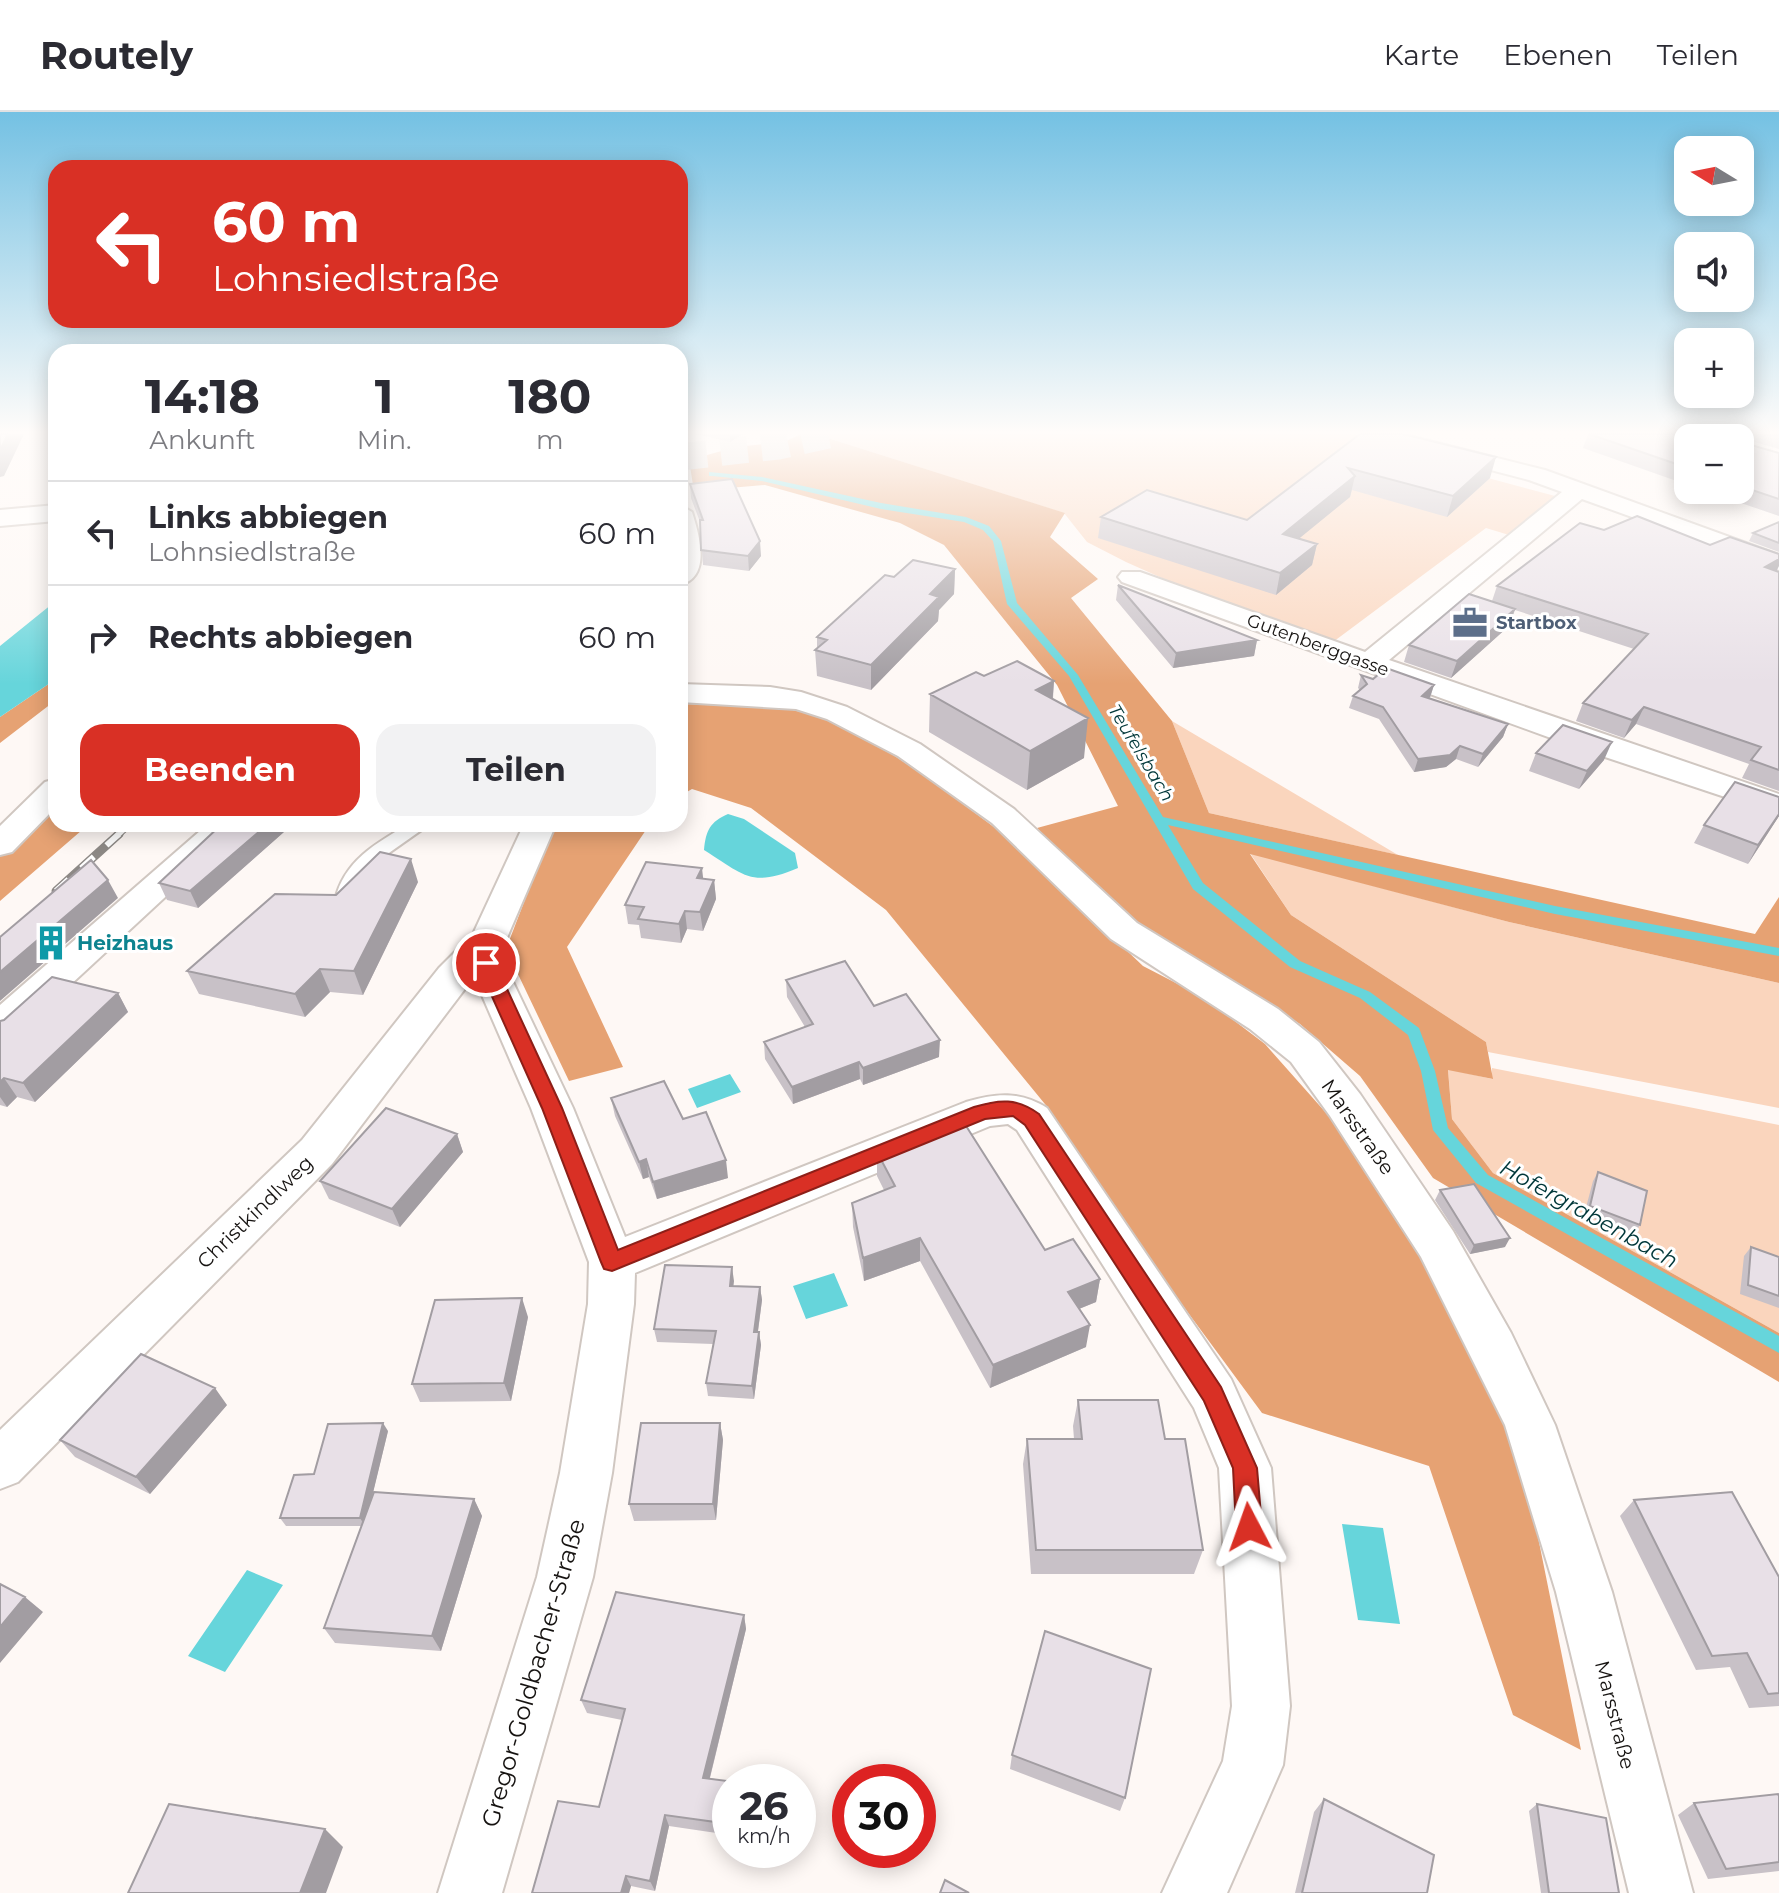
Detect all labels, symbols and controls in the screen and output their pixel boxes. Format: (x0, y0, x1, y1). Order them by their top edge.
text: Routely (40, 32, 193, 79)
text: Karte (1384, 38, 1459, 72)
text: Ebenen (1503, 38, 1613, 72)
text: Teilen (1657, 38, 1739, 72)
north arrow (1674, 136, 1754, 216)
map controls (1674, 136, 1754, 504)
text: 60 m (212, 188, 360, 256)
icon: left (80, 192, 184, 296)
button: sound (1674, 232, 1754, 312)
text: Lohnsiedlstraße (212, 256, 499, 300)
button: + (1674, 328, 1754, 408)
text: 14:18 (145, 367, 260, 425)
text: 1 (375, 367, 394, 425)
text: 180 (508, 367, 591, 425)
text: Ankunft (149, 424, 255, 456)
text: Min. (357, 424, 412, 456)
text: m (536, 424, 564, 456)
button: − (1674, 424, 1754, 504)
text: Links abbiegen (148, 499, 388, 536)
icon: left (80, 511, 124, 555)
text: 60 m (578, 515, 656, 552)
text: Lohnsiedlstraße (148, 536, 356, 568)
office icon: Startbox (1451, 604, 1489, 642)
street label: Gutenberggasse (1244, 609, 1392, 681)
place label: Startbox (1496, 612, 1577, 634)
icon: right (80, 615, 124, 659)
text: Rechts abbiegen (148, 619, 413, 656)
text: 60 m (578, 619, 656, 656)
water label: Teufelsbach (1103, 700, 1179, 806)
button: Beenden (80, 724, 360, 816)
button: Teilen (376, 724, 656, 816)
building icon: Heizhaus (32, 924, 70, 962)
pin (452, 929, 520, 997)
place label: Heizhaus (77, 931, 174, 955)
icon: arrive (464, 941, 508, 985)
street label: Marsstraße (1316, 1075, 1400, 1179)
street label: Christkindlweg (192, 1151, 318, 1273)
water label: Hofergrabenbach (1495, 1154, 1683, 1274)
position arrow (1207, 1485, 1291, 1569)
street label: Gregor-Goldbacher-Straße (475, 1516, 591, 1830)
street label: Marsstraße (1590, 1658, 1640, 1772)
speed limit sign: 30 (832, 1764, 936, 1868)
text: 26 (739, 1781, 789, 1830)
text: km/h (737, 1824, 791, 1848)

